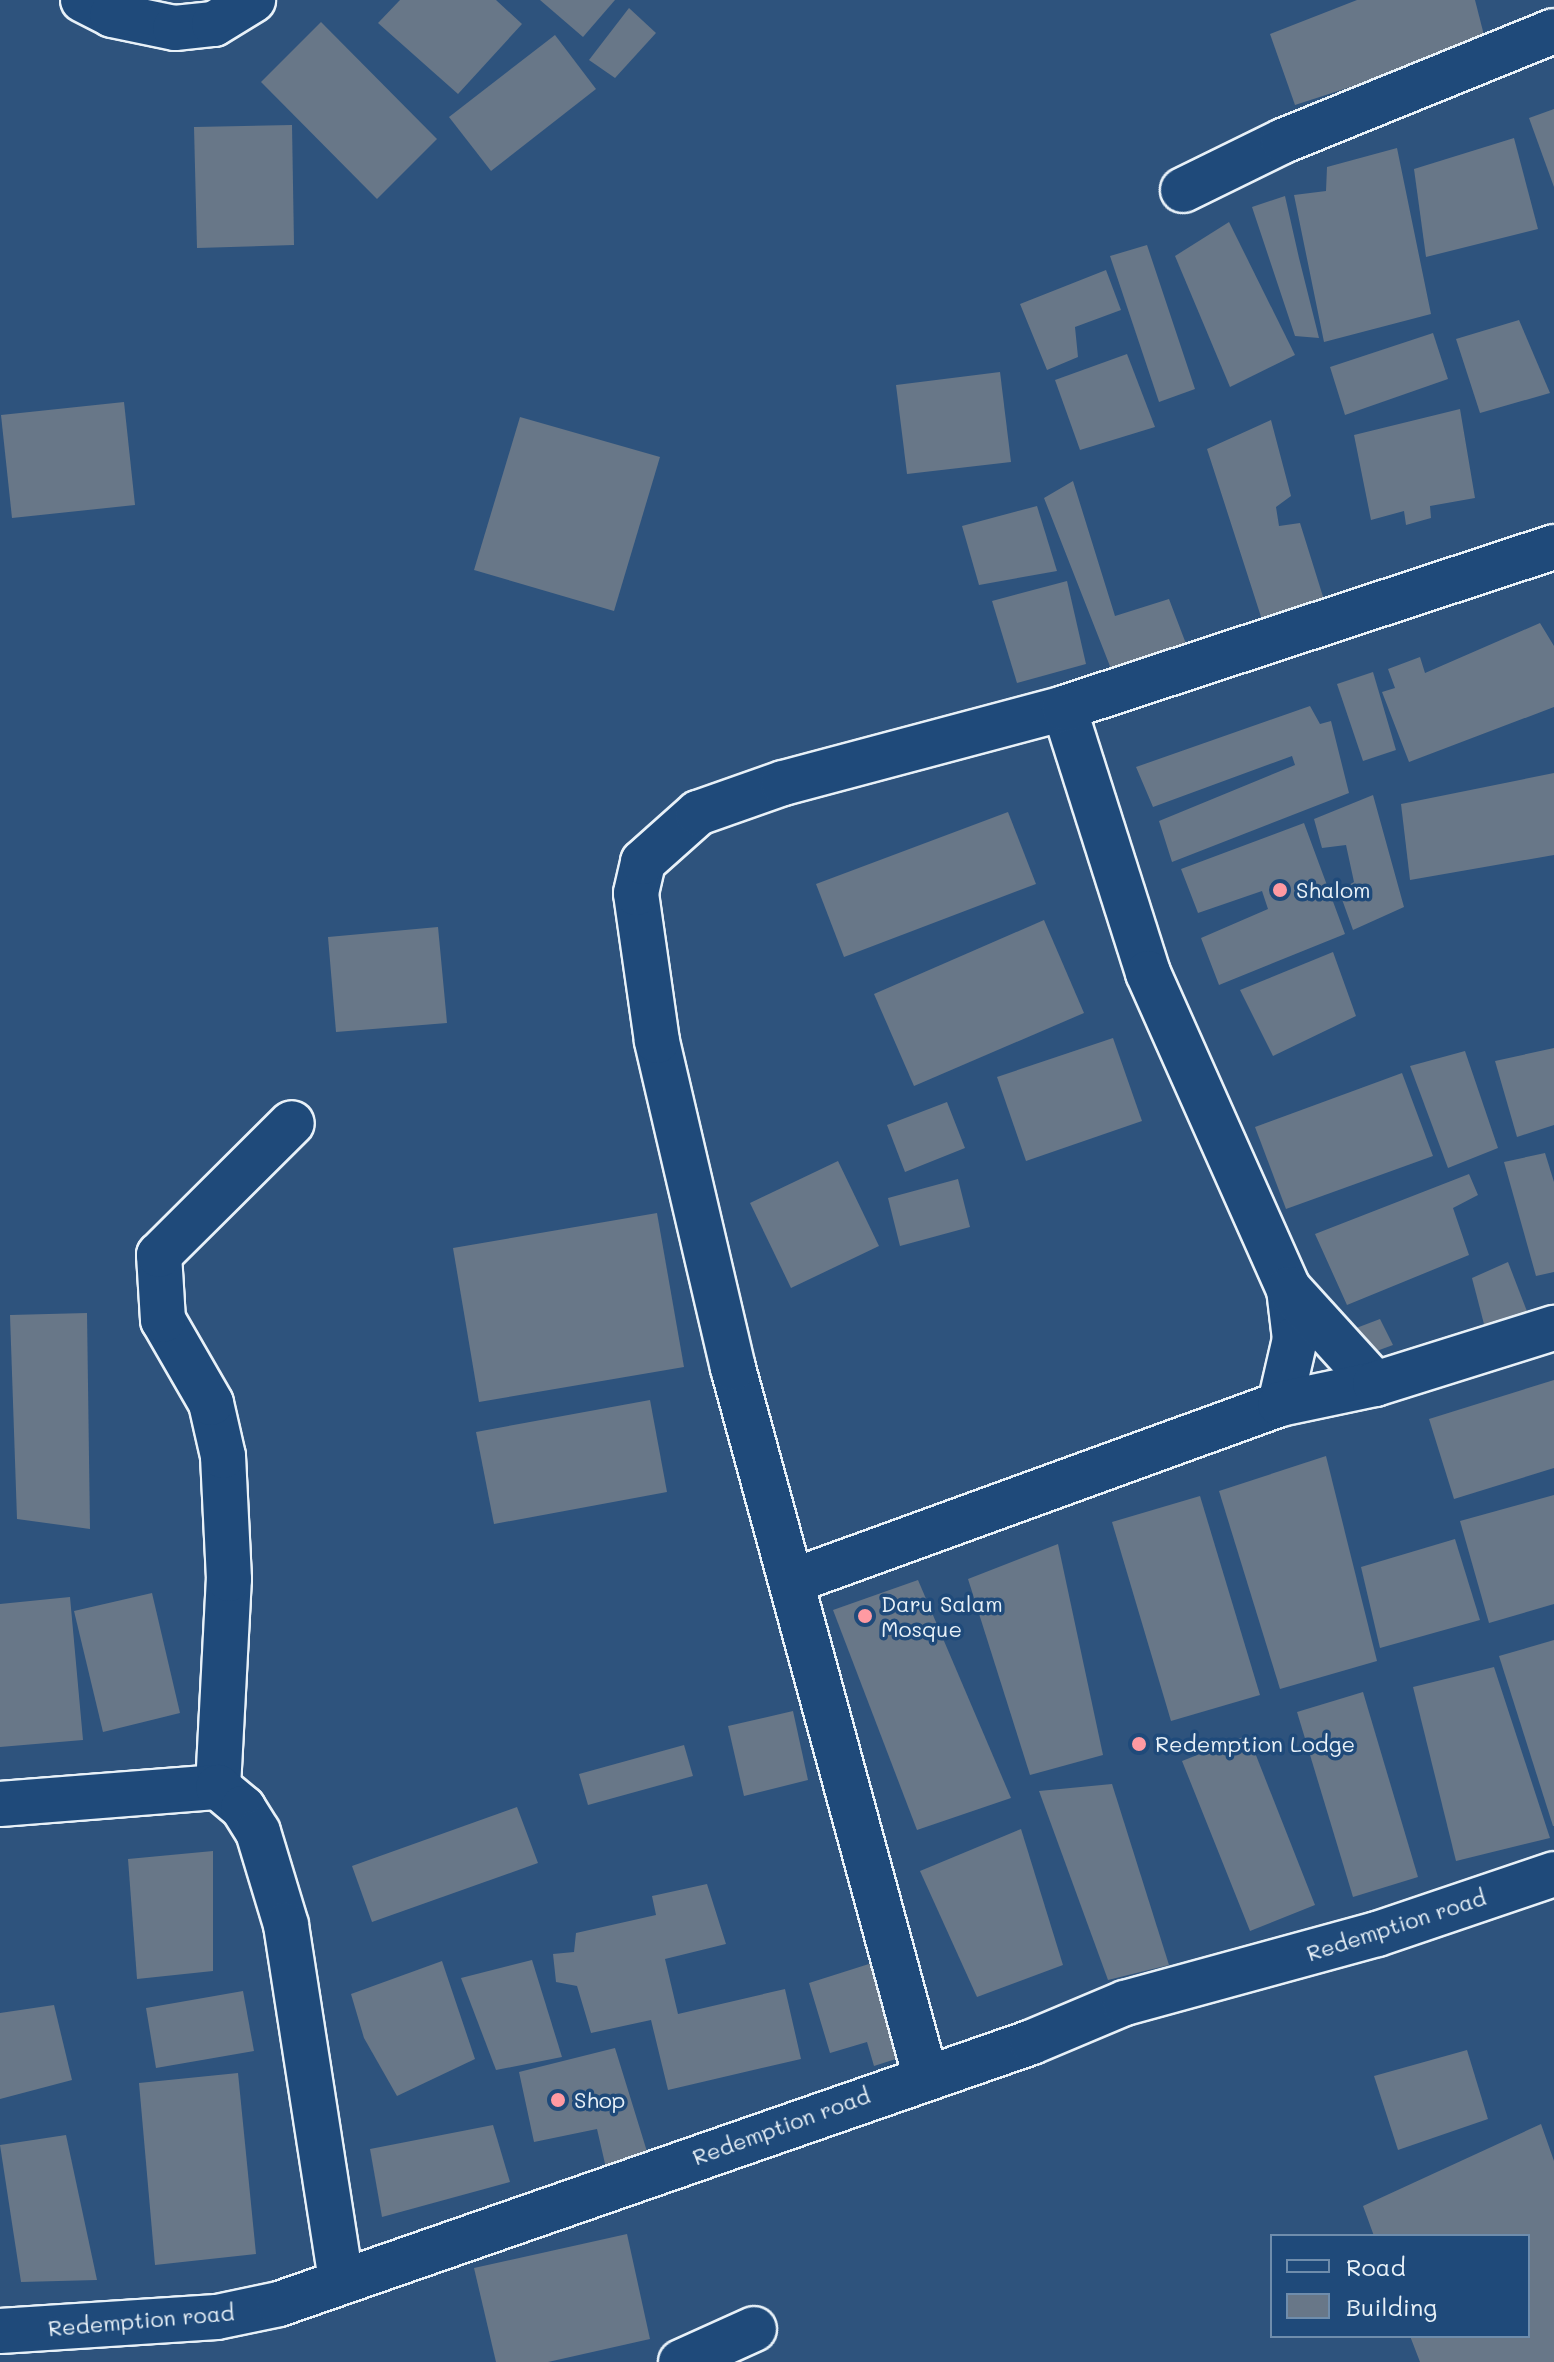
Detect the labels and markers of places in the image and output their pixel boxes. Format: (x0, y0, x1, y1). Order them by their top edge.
place label: Shalom (1296, 877, 1371, 903)
marker: Shalom (1271, 881, 1289, 899)
place label: Daru Salam Mosque (881, 1590, 1003, 1642)
marker: Daru Salam Mosque (856, 1607, 874, 1625)
place label: Redemption Lodge (1155, 1731, 1355, 1757)
marker: Redemption Lodge (1130, 1735, 1148, 1753)
place label: Shop (574, 2087, 625, 2113)
marker: Shop (549, 2091, 567, 2109)

